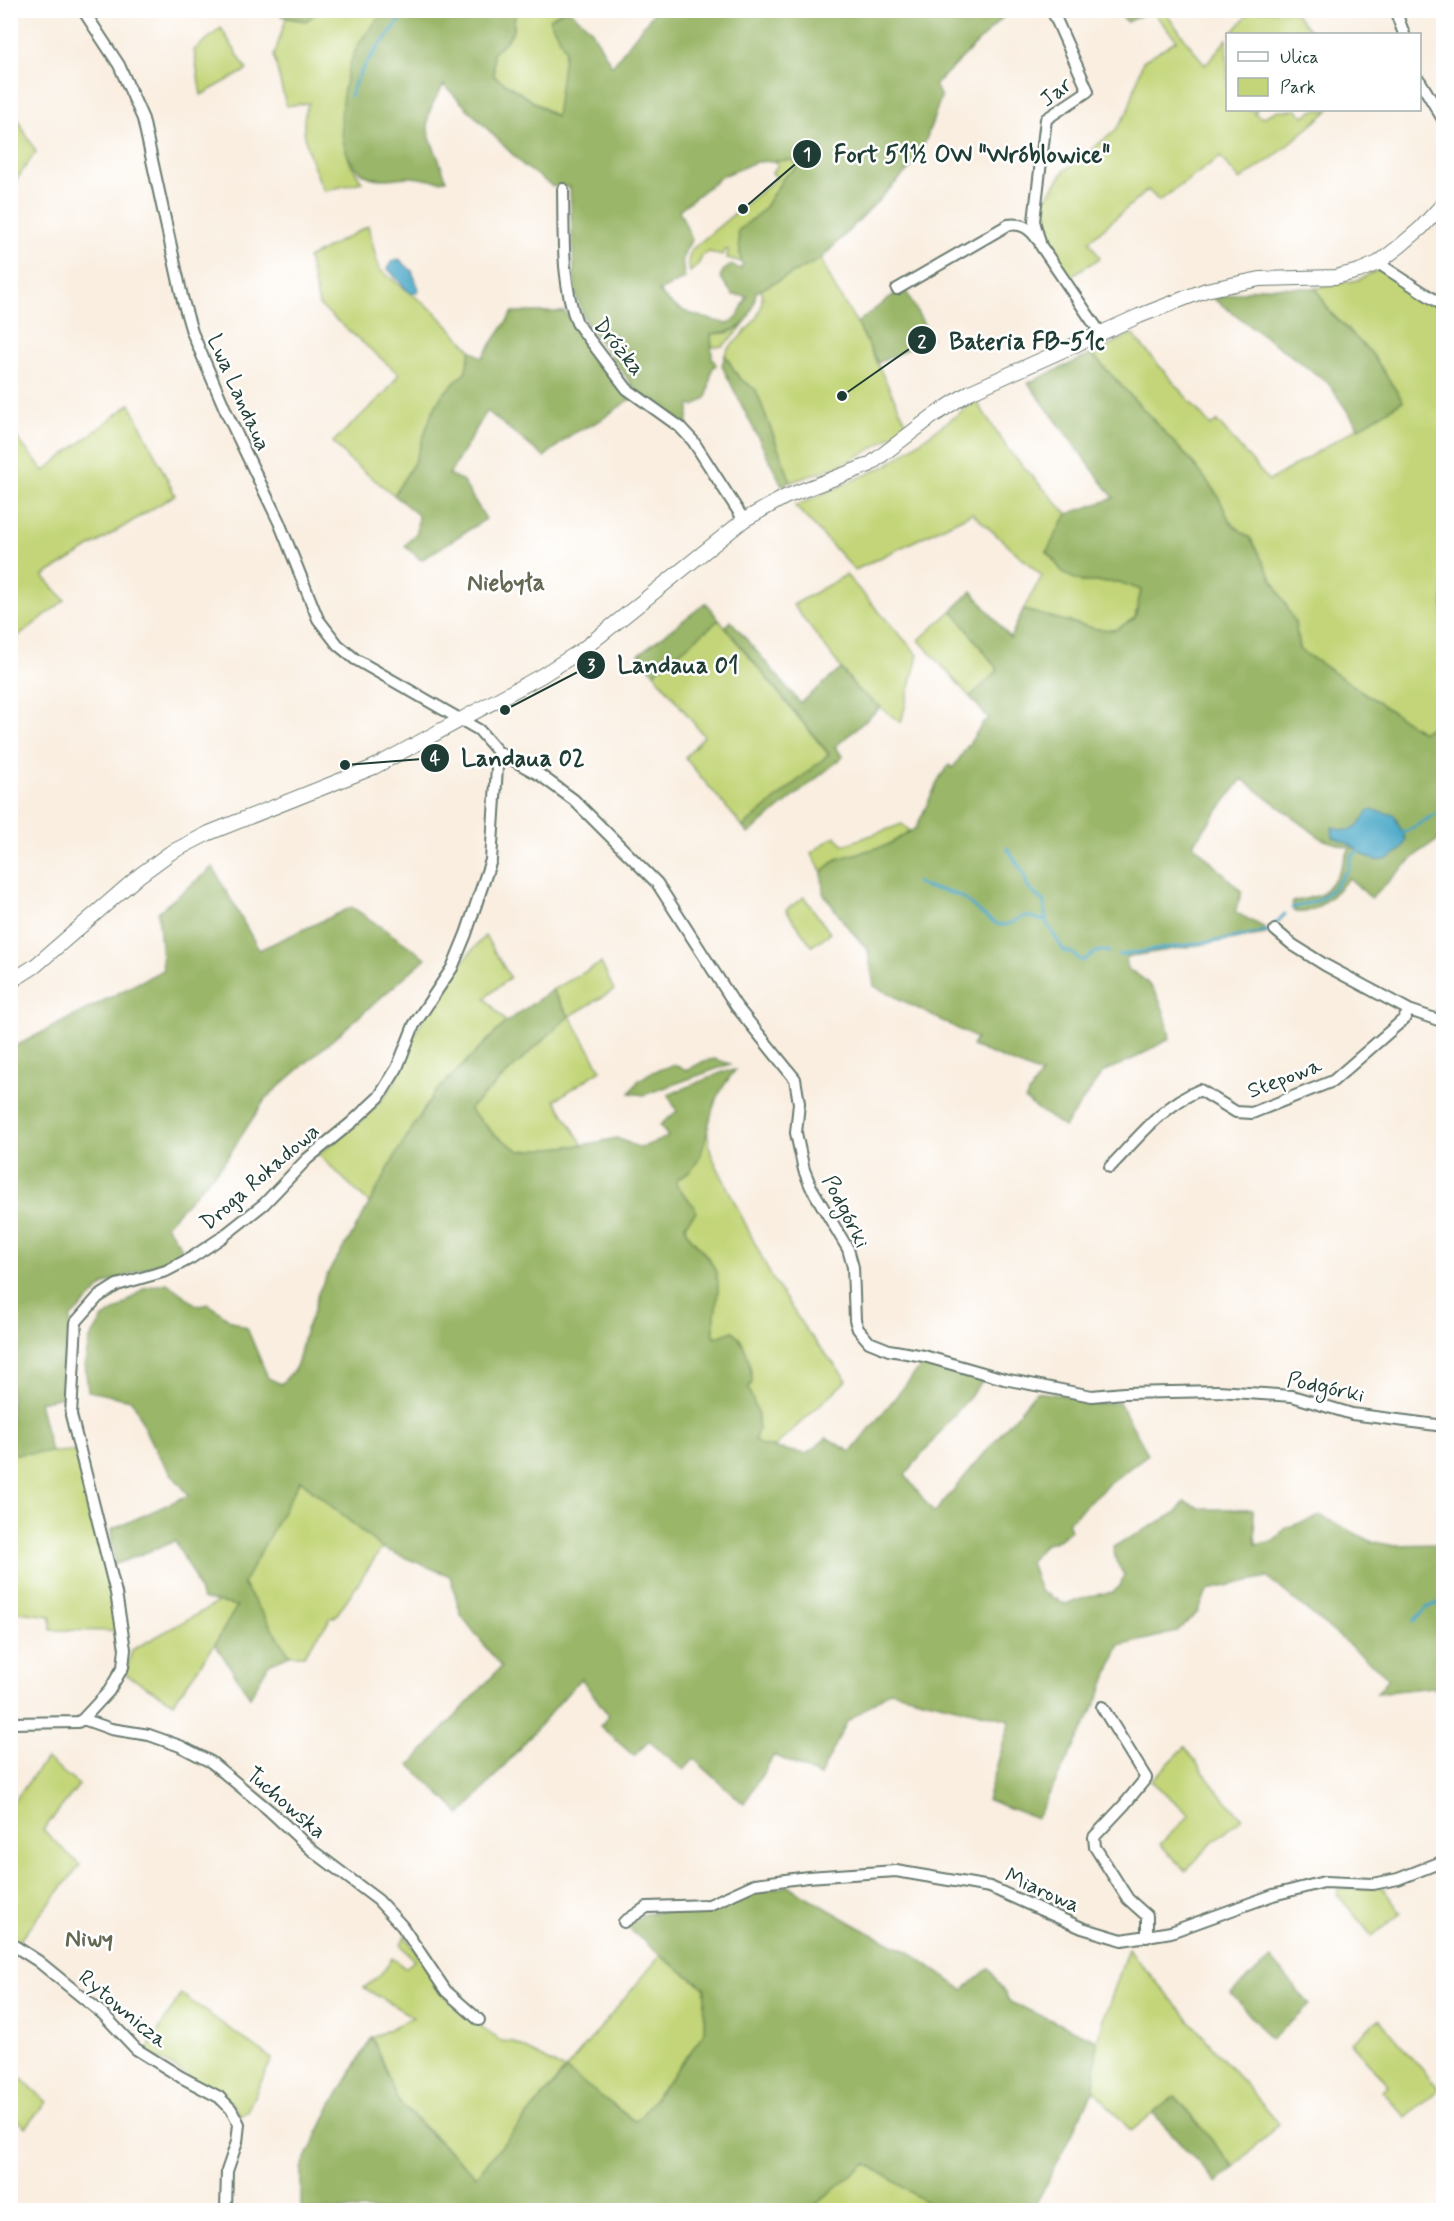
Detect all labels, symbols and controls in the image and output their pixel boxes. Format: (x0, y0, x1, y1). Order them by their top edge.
legend (1226, 33, 1421, 111)
text: Ulica (1280, 46, 1319, 70)
street label: Jar (1035, 71, 1079, 114)
text: Park (1280, 76, 1316, 100)
callout: Fort 51½ OW "Wróblowice" (792, 133, 1122, 175)
text: Fort 51½ OW "Wróblowice" (834, 140, 1110, 171)
text: 1 (803, 143, 811, 167)
street label: Dróżka (586, 312, 650, 382)
callout: Bateria FB-51c (907, 319, 1116, 361)
text: Bateria FB-51c (949, 327, 1105, 358)
street label: Lwa Landaua (200, 330, 276, 456)
text: 2 (918, 330, 927, 354)
district label: Niebyła (467, 568, 545, 599)
callout: Landaua 01 (576, 644, 751, 686)
text: Landaua 01 (617, 651, 739, 682)
text: 3 (587, 654, 596, 678)
callout: Landaua 02 (420, 737, 597, 779)
text: Landaua 02 (461, 744, 585, 775)
text: 4 (430, 747, 441, 771)
street label: Stepowa (1244, 1052, 1327, 1106)
street label: Droga Rokadowa (195, 1118, 327, 1238)
street label: Podgórki (812, 1171, 875, 1255)
street label: Podgórki (1284, 1366, 1367, 1413)
street label: Tuchowska (240, 1761, 332, 1846)
street label: Miarowa (1000, 1862, 1084, 1920)
district label: Niwy (65, 1924, 113, 1955)
street label: Rytownicza (72, 1964, 174, 2056)

